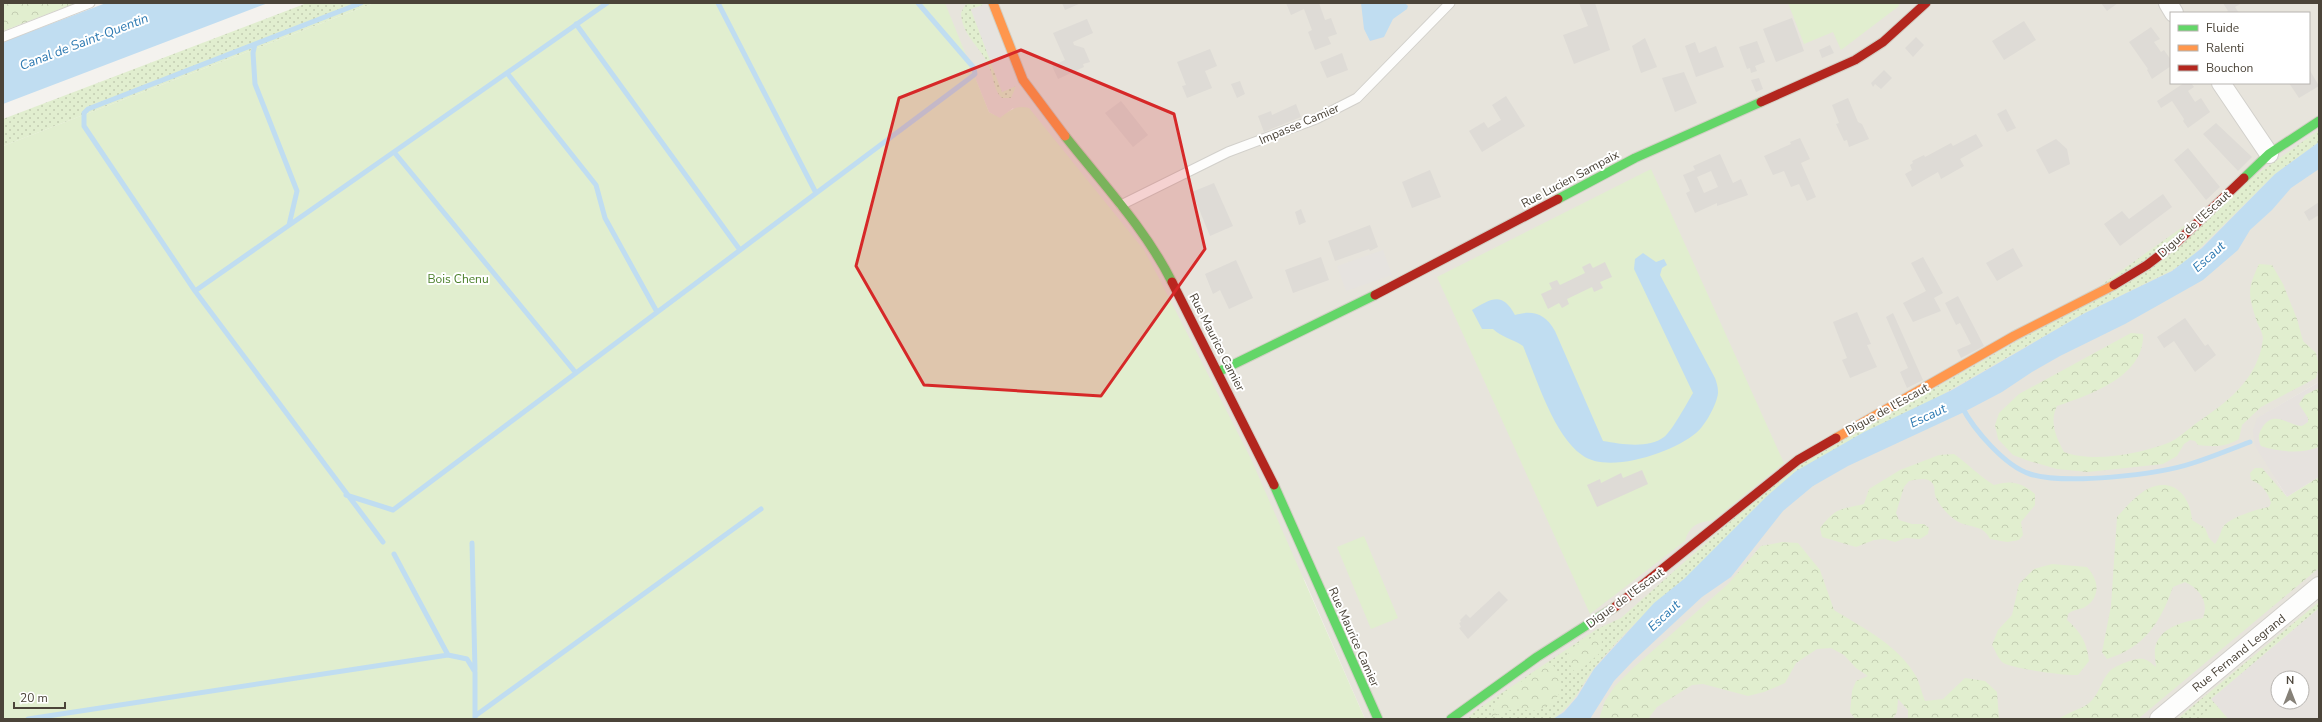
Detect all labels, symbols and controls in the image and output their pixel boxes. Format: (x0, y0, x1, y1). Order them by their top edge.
water label: Canal de Saint-Quentin (17, 9, 151, 75)
legend (2170, 12, 2310, 84)
text: Fluide (2206, 20, 2239, 36)
text: Ralenti (2206, 40, 2244, 56)
text: Bouchon (2206, 60, 2253, 76)
street label: Impasse Camier (1256, 100, 1342, 148)
street label: Rue Lucien Sampaix (1518, 146, 1622, 212)
street label: Digue de l'Escaut (2155, 188, 2233, 260)
water label: Escaut (2190, 238, 2228, 276)
park label: Bois Chenu (427, 271, 489, 287)
street label: Rue Maurice Camier (1185, 290, 1249, 394)
street label: Digue de l'Escaut (1843, 380, 1931, 438)
water label: Escaut (1907, 401, 1949, 431)
street label: Digue de l'Escaut (1583, 565, 1667, 631)
street label: Rue Maurice Camier (1325, 585, 1383, 690)
water label: Escaut (1645, 597, 1683, 635)
street label: Rue Fernand Legrand (2189, 610, 2289, 696)
north arrow (2270, 670, 2310, 710)
text: N (2286, 673, 2294, 688)
scale bar (14, 684, 65, 710)
text: 20 m (20, 690, 48, 706)

